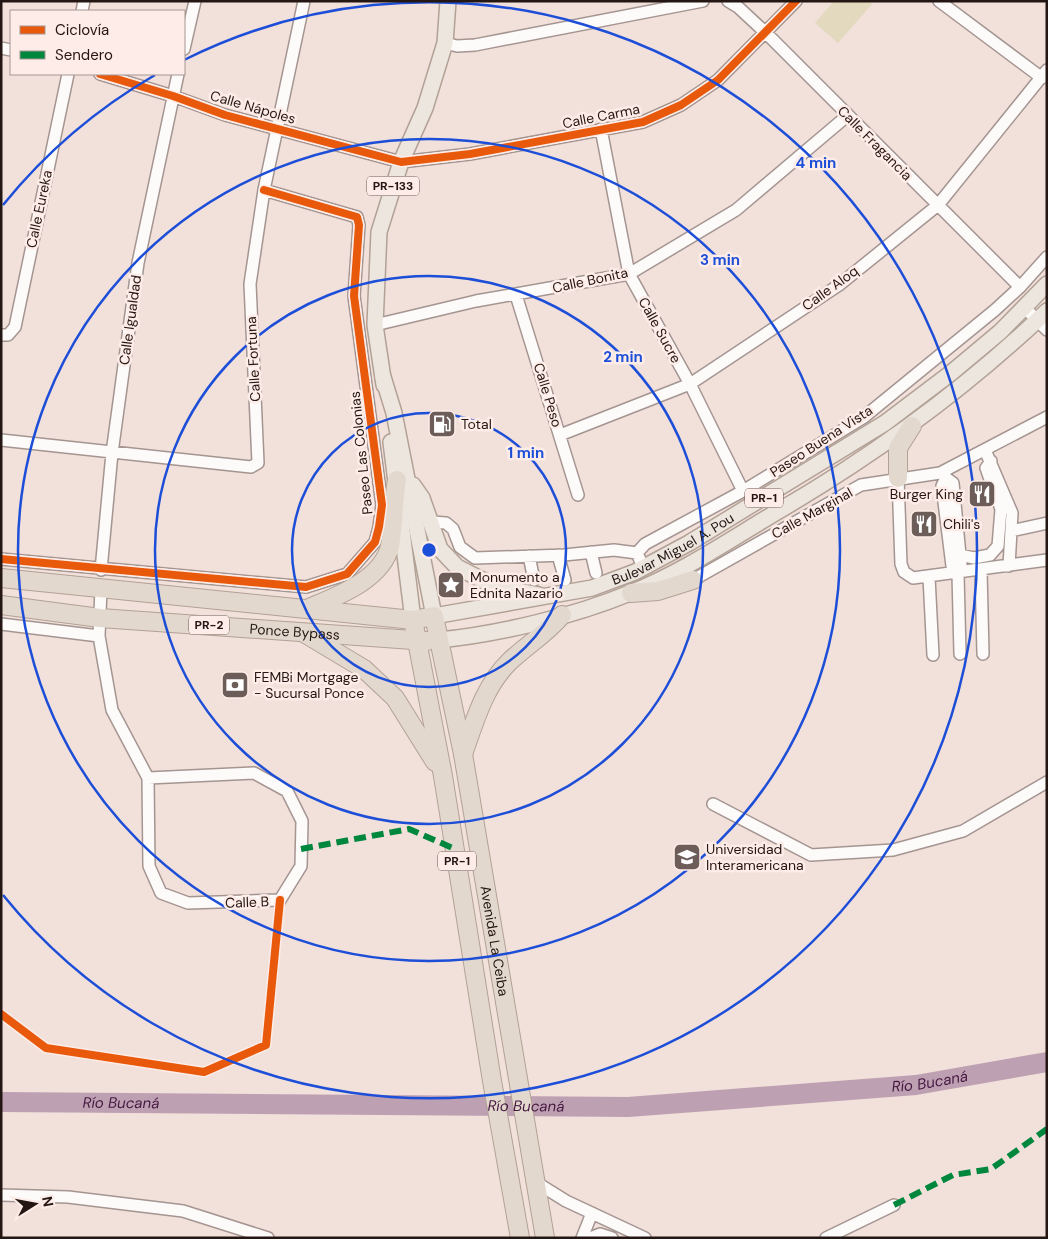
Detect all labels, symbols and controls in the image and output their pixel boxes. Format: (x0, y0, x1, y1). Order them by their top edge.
legend (10, 10, 185, 75)
text: Ciclovía (55, 20, 109, 40)
text: Sendero (55, 45, 113, 65)
street label: Calle Nápoles (208, 86, 298, 128)
street label: Calle Carma (561, 100, 641, 132)
street label: Calle Fragancia (834, 102, 916, 184)
text: 4 min (796, 153, 836, 173)
street label: Calle Eureka (22, 168, 56, 250)
road number: PR-133 (367, 177, 419, 196)
text: 3 min (700, 250, 740, 270)
street label: Calle Aloq (798, 262, 862, 314)
street label: Calle Bonita (551, 263, 629, 297)
street label: Calle Igualdad (115, 274, 145, 366)
street label: Calle Sucre (635, 294, 685, 366)
street label: Calle Fortuna (242, 316, 264, 402)
text: 2 min (603, 347, 643, 367)
street label: Calle Peso (530, 361, 566, 429)
street label: Paseo Las Colonias (346, 390, 376, 516)
street label: Paseo Buena Vista (766, 401, 876, 481)
fuel station icon: Total (427, 409, 457, 439)
place label: Total (461, 415, 492, 433)
text: 1 min (508, 443, 544, 463)
restaurant icon: Burger King (967, 479, 997, 509)
street label: Calle Marginal (768, 483, 856, 543)
place label: Burger King (890, 485, 963, 503)
road number: PR-1 (745, 488, 783, 508)
street label: Bulevar Miguel A. Pou (609, 509, 737, 589)
restaurant icon: Chili's (909, 509, 939, 539)
place label: Chili's (943, 515, 980, 533)
centre of rings (420, 541, 438, 559)
place label: Monumento a Ednita Nazario (470, 568, 563, 602)
place icon: Monumento a Ednita Nazario (436, 570, 466, 600)
road number: PR-2 (189, 616, 229, 634)
street label: Ponce Bypass (249, 620, 340, 644)
place label: FEMBi Mortgage - Sucursal Ponce (254, 668, 364, 702)
bank icon: FEMBi Mortgage - Sucursal Ponce (220, 670, 250, 700)
place label: Universidad Interamericana (706, 840, 804, 874)
school or university icon: Universidad Interamericana (672, 842, 702, 872)
road number: PR-1 (438, 851, 476, 870)
street label: Avenida La Ceiba (476, 884, 513, 997)
street label: Calle B (225, 892, 269, 912)
water label: Río Bucaná (891, 1066, 970, 1097)
water label: Río Bucaná (82, 1093, 160, 1113)
water label: Río Bucaná (487, 1096, 565, 1116)
north arrow (10, 1179, 60, 1229)
text: N (38, 1195, 58, 1208)

